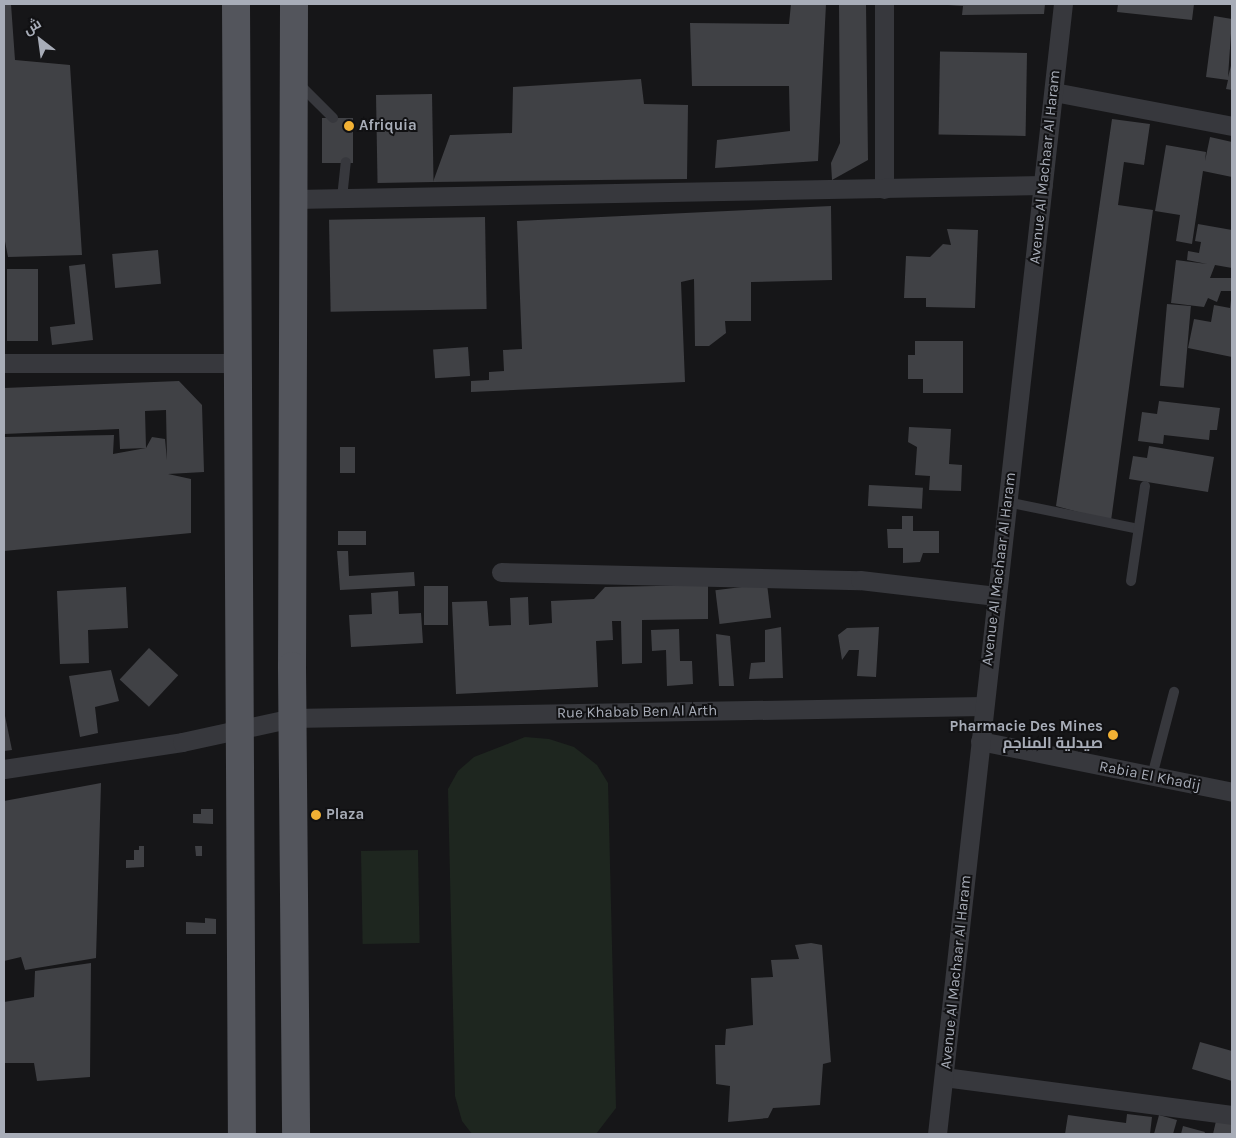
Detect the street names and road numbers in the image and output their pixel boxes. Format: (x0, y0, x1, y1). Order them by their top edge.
street label: Avenue Al Machaar Al Haram (1026, 69, 1064, 265)
street label: Avenue Al Machaar Al Haram (978, 471, 1020, 667)
street label: Rue Khabab Ben Al Arth (557, 702, 717, 722)
street label: Rabia El Khadij (1098, 757, 1202, 795)
street label: Avenue Al Machaar Al Haram (937, 874, 975, 1070)

